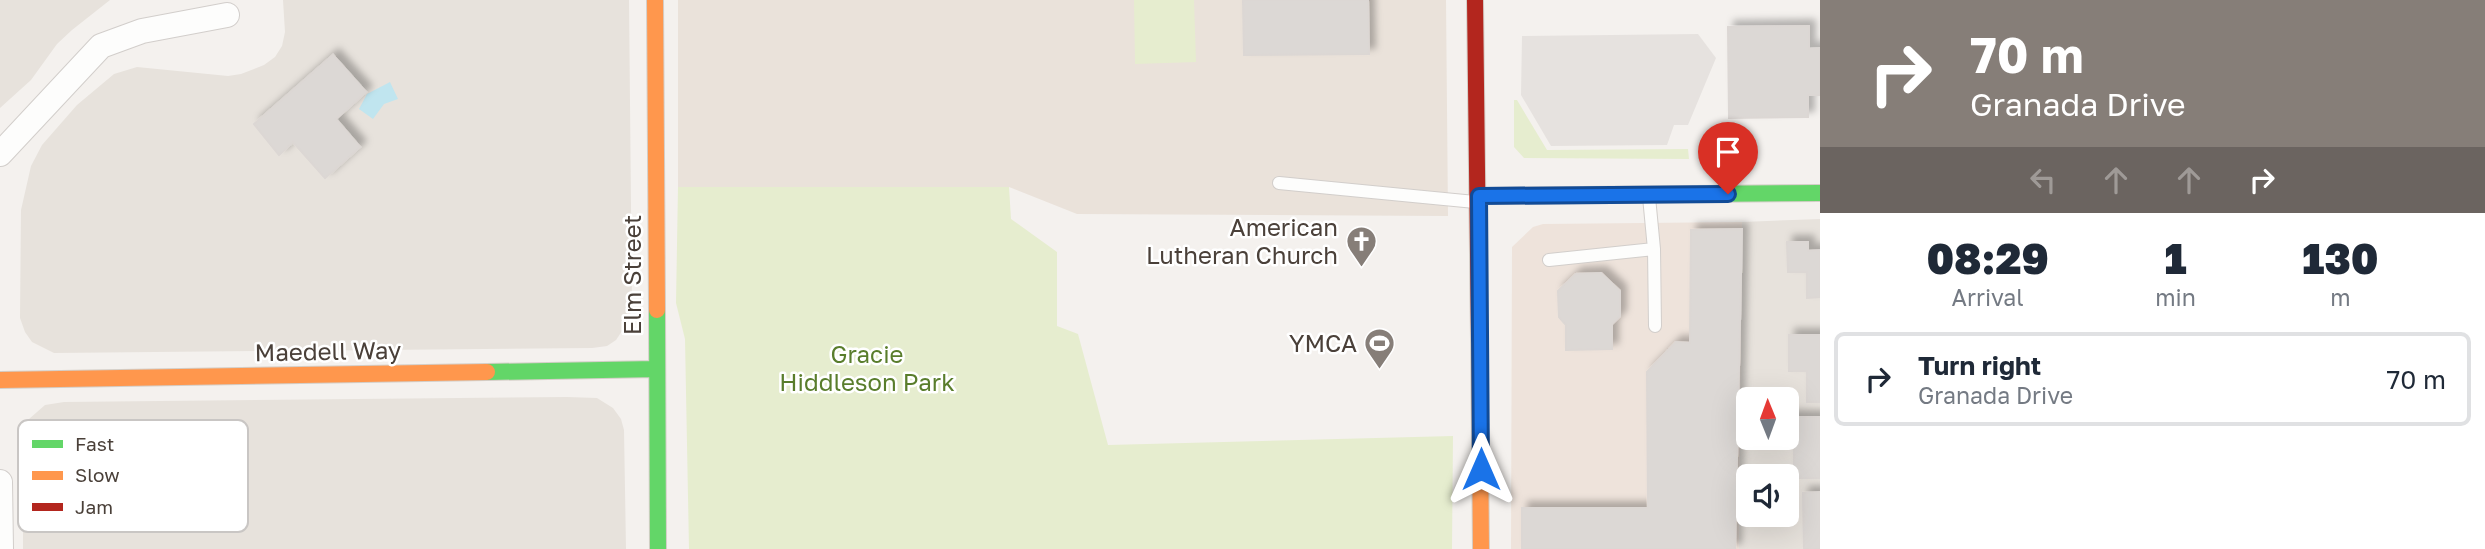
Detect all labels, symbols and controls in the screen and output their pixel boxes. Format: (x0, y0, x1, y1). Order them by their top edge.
text: 70 m (1970, 25, 2084, 84)
icon: right (1855, 28, 1946, 119)
text: Granada Drive (1970, 85, 2186, 123)
pin (1698, 122, 1758, 194)
icon: arrive (1709, 133, 1747, 171)
icon: left (2024, 161, 2062, 199)
icon: ahead (2097, 161, 2135, 199)
icon: ahead (2170, 161, 2208, 199)
icon: right (2243, 161, 2281, 199)
place label: American Lutheran Church (1146, 212, 1338, 269)
street label: Elm Street (617, 215, 646, 335)
church icon: American Lutheran Church (1344, 225, 1378, 269)
text: 08:29 (1926, 233, 2049, 283)
text: 1 (2164, 233, 2187, 283)
text: 130 (2302, 233, 2379, 283)
text: Arrival (1952, 283, 2024, 311)
text: min (2155, 283, 2196, 311)
text: m (2330, 283, 2351, 311)
sports icon: YMCA (1363, 327, 1397, 371)
place label: YMCA (1289, 328, 1357, 357)
street label: Maedell Way (254, 335, 402, 366)
park label: Gracie Hiddleson Park (779, 339, 955, 396)
text: Turn right (1918, 350, 2041, 381)
icon: right (1859, 360, 1897, 398)
text: 70 m (2387, 364, 2446, 395)
text: Granada Drive (1918, 381, 2073, 409)
north arrow (1736, 387, 1799, 450)
map controls (1736, 387, 1799, 527)
legend (18, 420, 248, 532)
text: Fast (75, 432, 114, 455)
position arrow (1444, 432, 1518, 506)
text: Slow (75, 463, 120, 486)
button: sound (1736, 464, 1799, 527)
text: Jam (75, 495, 113, 518)

